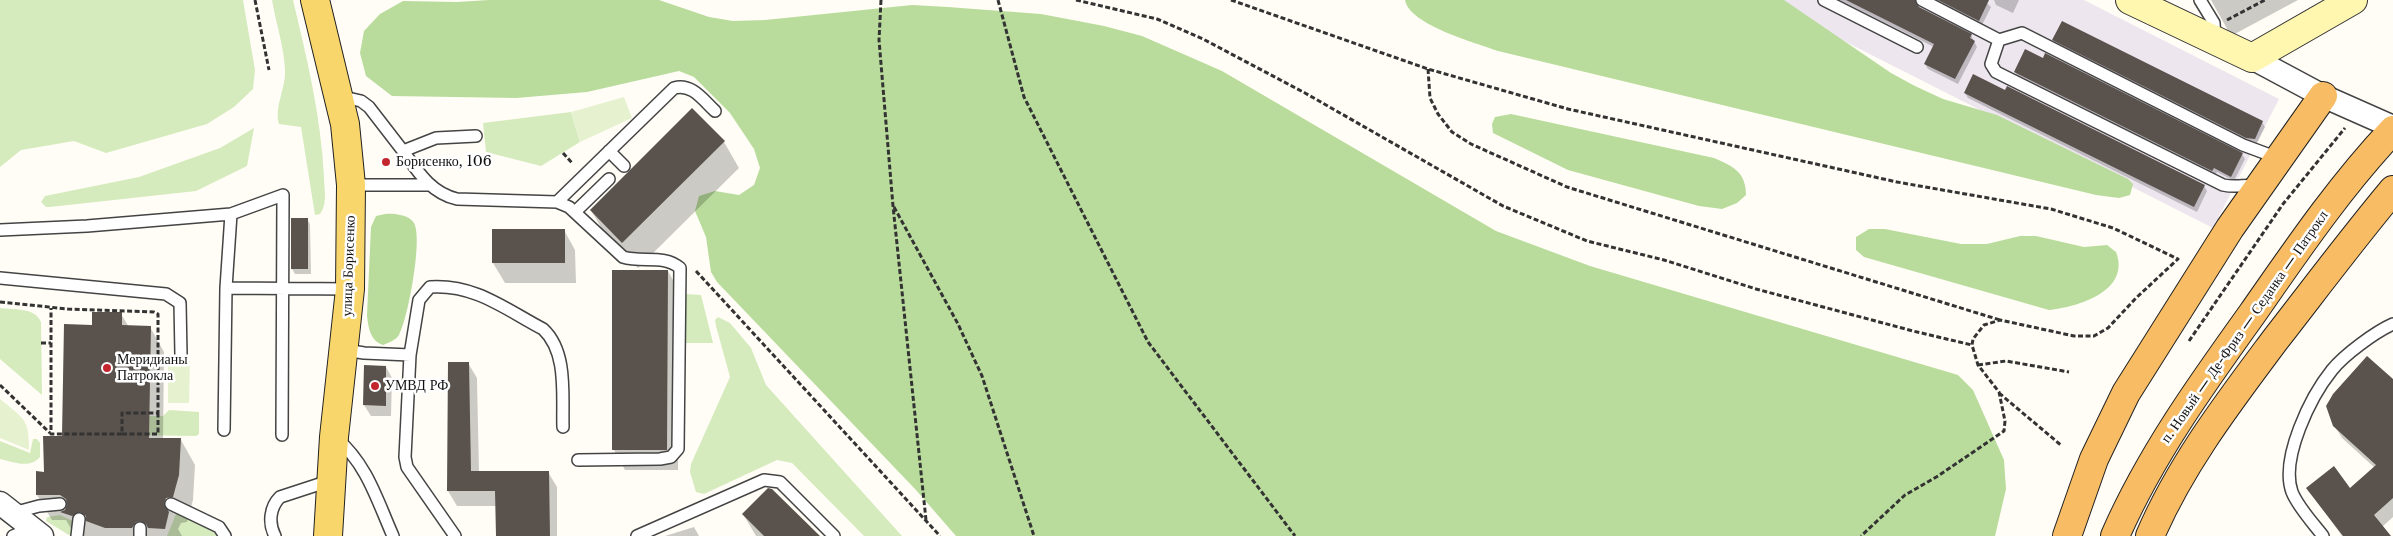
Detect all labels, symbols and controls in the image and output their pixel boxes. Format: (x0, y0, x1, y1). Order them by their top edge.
place label: Борисенко, 106 (396, 154, 492, 170)
marker: Борисенко, 106 (380, 156, 392, 168)
street label: п. Новый — Де-Фриз — Седанка — Патрокл (2158, 208, 2332, 446)
street label: улица Борисенко (339, 215, 359, 317)
place label: Меридианы Патрокла (117, 352, 188, 384)
marker: Меридианы Патрокла (101, 362, 113, 374)
place label: УМВД РФ (385, 378, 448, 394)
marker: УМВД РФ (369, 380, 381, 392)

